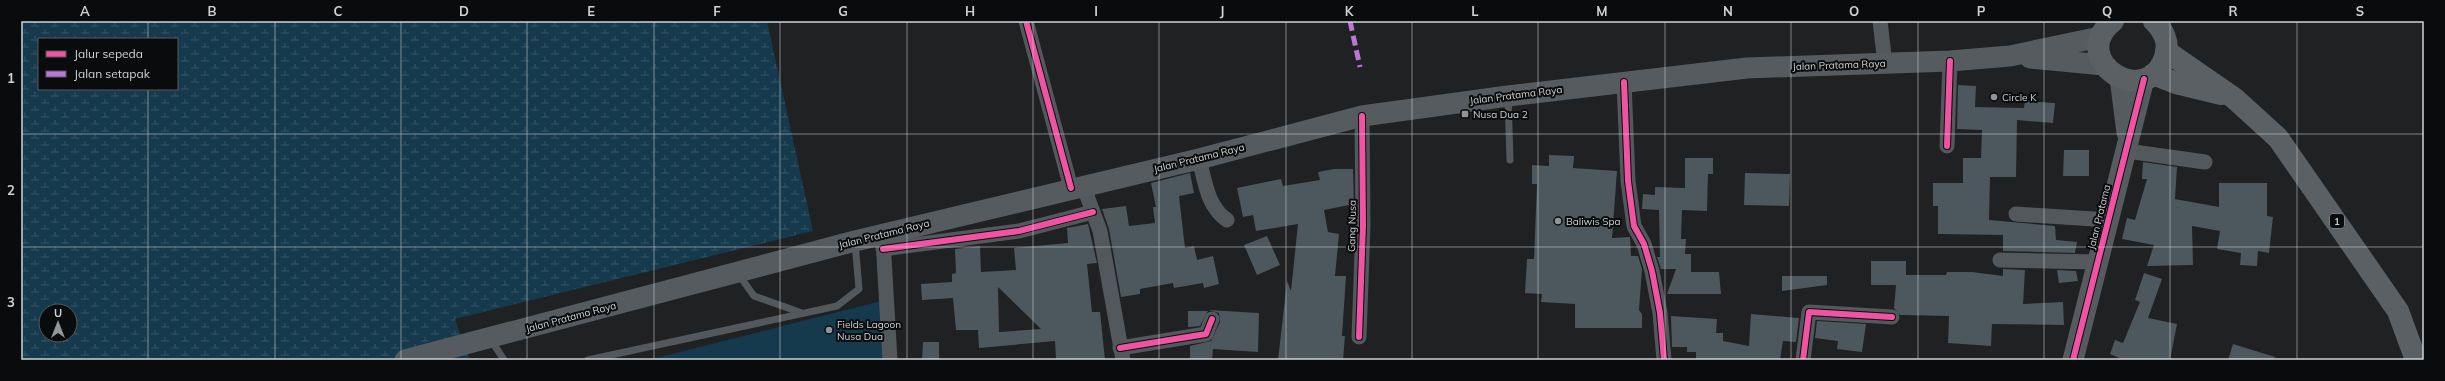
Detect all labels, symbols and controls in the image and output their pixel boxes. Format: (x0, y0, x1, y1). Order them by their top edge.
text: A (80, 3, 90, 19)
text: B (208, 3, 217, 19)
text: C (334, 3, 343, 19)
text: D (459, 3, 469, 19)
text: E (587, 3, 595, 19)
text: F (713, 3, 721, 19)
text: G (838, 3, 848, 19)
text: H (965, 3, 975, 19)
text: I (1094, 3, 1098, 19)
text: J (1220, 3, 1224, 19)
text: K (1345, 3, 1355, 19)
text: L (1471, 3, 1479, 19)
text: M (1596, 3, 1608, 19)
text: N (1723, 3, 1733, 19)
text: O (1849, 3, 1859, 19)
text: P (1977, 3, 1986, 19)
text: Q (2102, 3, 2112, 19)
text: R (2228, 3, 2238, 19)
text: S (2356, 3, 2364, 19)
legend (38, 38, 178, 90)
text: Jalur sepeda (74, 46, 143, 61)
street label: Jalan Pratama Raya (1792, 57, 1886, 73)
text: Jalan setapak (74, 66, 151, 81)
text: 1 (7, 70, 15, 86)
street label: Jalan Pratama Raya (1469, 83, 1563, 107)
place label: Circle K (2002, 91, 2037, 104)
marker: Circle K (1989, 92, 1999, 102)
place label: Nusa Dua 2 (1473, 108, 1528, 121)
marker: Nusa Dua 2 (1460, 109, 1470, 119)
street label: Jalan Pratama Raya (1152, 140, 1246, 176)
text: 2 (7, 182, 15, 198)
street label: Jalan Pratama (2085, 183, 2113, 251)
street label: Gang Nusa (1345, 200, 1359, 252)
road number: 1 (2330, 214, 2344, 228)
place label: Baliwis Spa (1566, 215, 1620, 228)
street label: Jalan Pratama Raya (837, 216, 931, 252)
marker: Baliwis Spa (1553, 216, 1563, 226)
text: 3 (7, 294, 15, 310)
street label: Jalan Pratama Raya (524, 299, 618, 335)
north arrow (38, 303, 78, 343)
text: U (54, 306, 62, 320)
place label: Fields Lagoon Nusa Dua (837, 318, 901, 343)
marker: Fields Lagoon Nusa Dua (824, 325, 834, 335)

